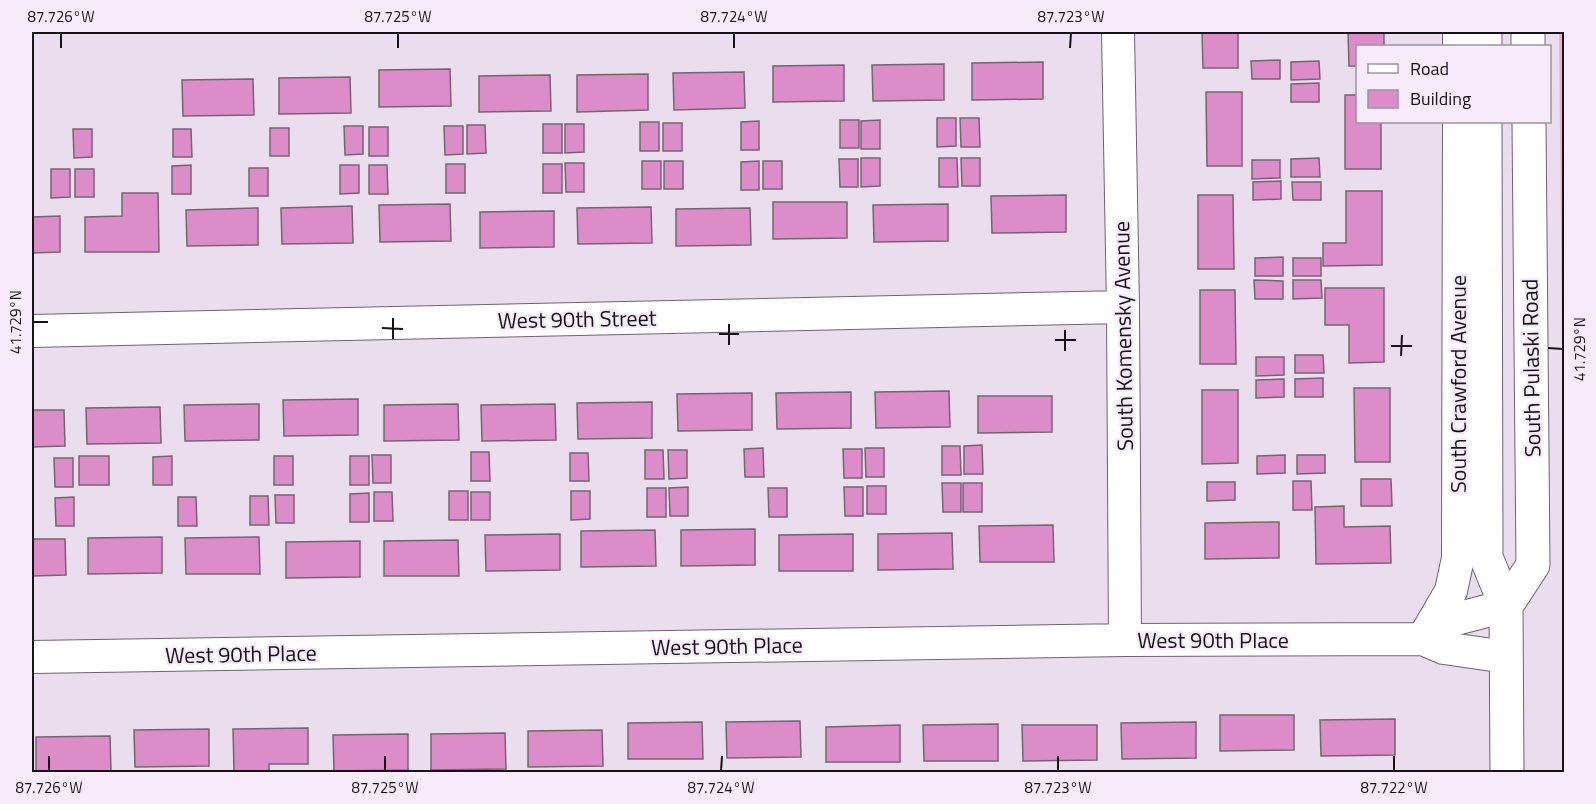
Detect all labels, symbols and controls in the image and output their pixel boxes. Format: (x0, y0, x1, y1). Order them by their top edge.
text: 87.726°W (28, 5, 94, 28)
text: 87.725°W (365, 5, 431, 28)
text: 87.724°W (701, 5, 767, 28)
text: 87.723°W (1038, 5, 1104, 28)
legend (1356, 45, 1551, 123)
text: Road (1410, 55, 1449, 82)
text: Building (1410, 85, 1471, 112)
street label: South Komensky Avenue (1104, 221, 1142, 451)
street label: South Crawford Avenue (1441, 275, 1475, 493)
street label: South Pulaski Road (1512, 278, 1550, 458)
text: 41.729°N (4, 290, 27, 354)
street label: West 90th Street (497, 301, 657, 337)
text: 41.729°N (1568, 317, 1591, 381)
street label: West 90th Place (1137, 623, 1289, 657)
street label: West 90th Place (651, 628, 803, 664)
street label: West 90th Place (165, 636, 317, 672)
text: 87.726°W (16, 776, 82, 799)
text: 87.725°W (352, 776, 418, 799)
text: 87.724°W (688, 776, 754, 799)
text: 87.723°W (1025, 776, 1091, 799)
text: 87.722°W (1361, 776, 1427, 799)

